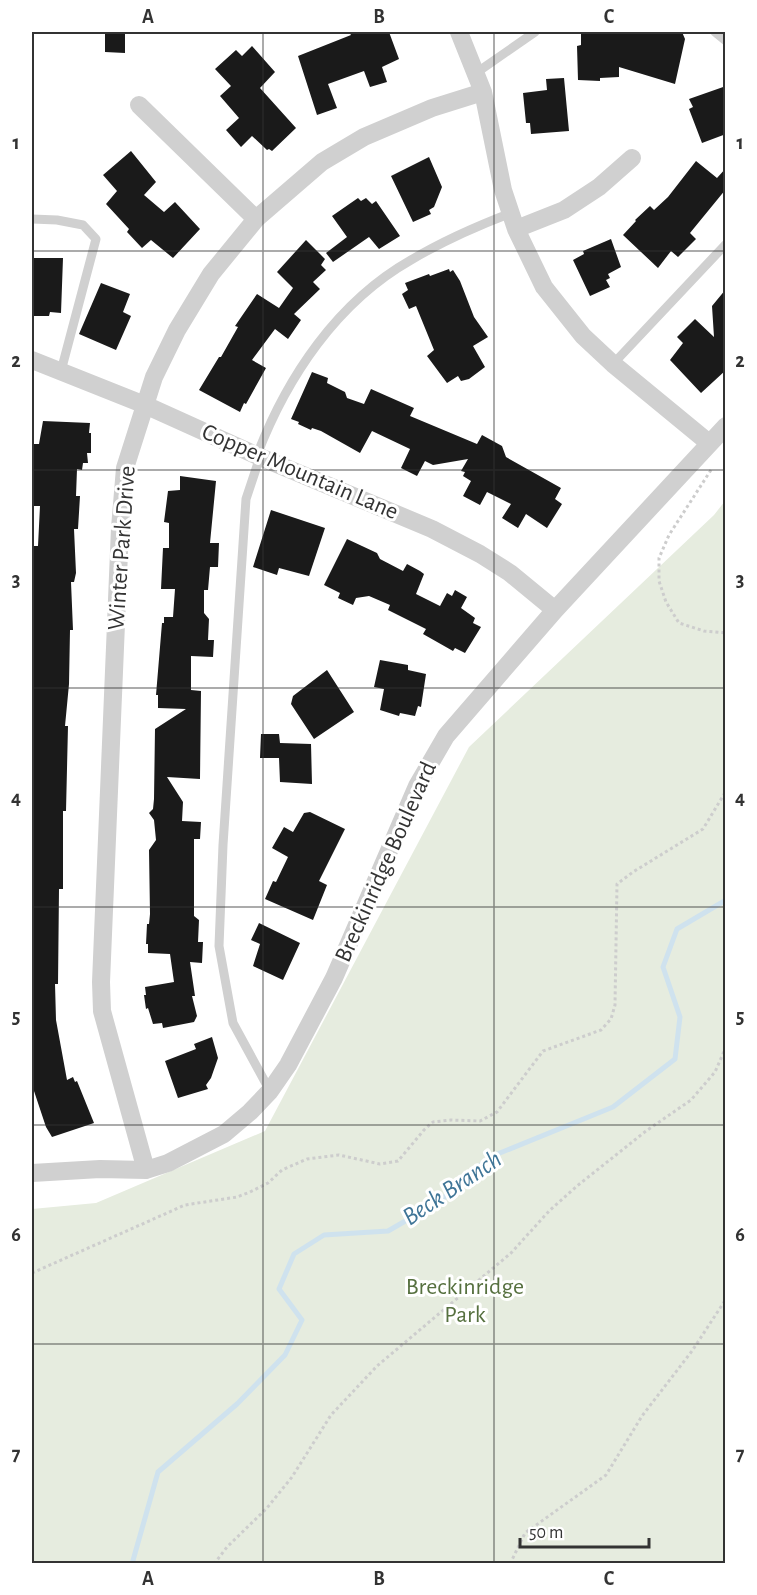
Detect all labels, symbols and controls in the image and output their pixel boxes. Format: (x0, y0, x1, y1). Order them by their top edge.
text: A (142, 7, 154, 27)
text: B (373, 7, 385, 27)
text: C (604, 7, 615, 27)
text: 1 (12, 133, 20, 153)
text: 1 (736, 133, 744, 153)
text: 2 (11, 351, 21, 371)
text: 2 (735, 351, 745, 371)
street label: Copper Mountain Lane (198, 420, 402, 524)
street label: Winter Park Drive (104, 465, 140, 631)
text: 3 (12, 570, 20, 590)
text: 3 (736, 570, 744, 590)
street label: Breckinridge Boulevard (331, 758, 441, 966)
text: 4 (11, 788, 21, 808)
text: 4 (735, 788, 745, 808)
text: 5 (12, 1007, 20, 1027)
text: 5 (736, 1007, 744, 1027)
water label: Beck Branch (398, 1146, 506, 1230)
text: 6 (11, 1225, 21, 1245)
text: 6 (735, 1225, 745, 1245)
park label: Breckinridge Park (406, 1275, 524, 1327)
text: 7 (12, 1444, 21, 1464)
text: 7 (736, 1444, 745, 1464)
scale bar (520, 1511, 649, 1549)
text: 50 m (529, 1524, 563, 1542)
text: A (142, 1569, 154, 1589)
text: B (373, 1569, 385, 1589)
text: C (604, 1569, 615, 1589)

